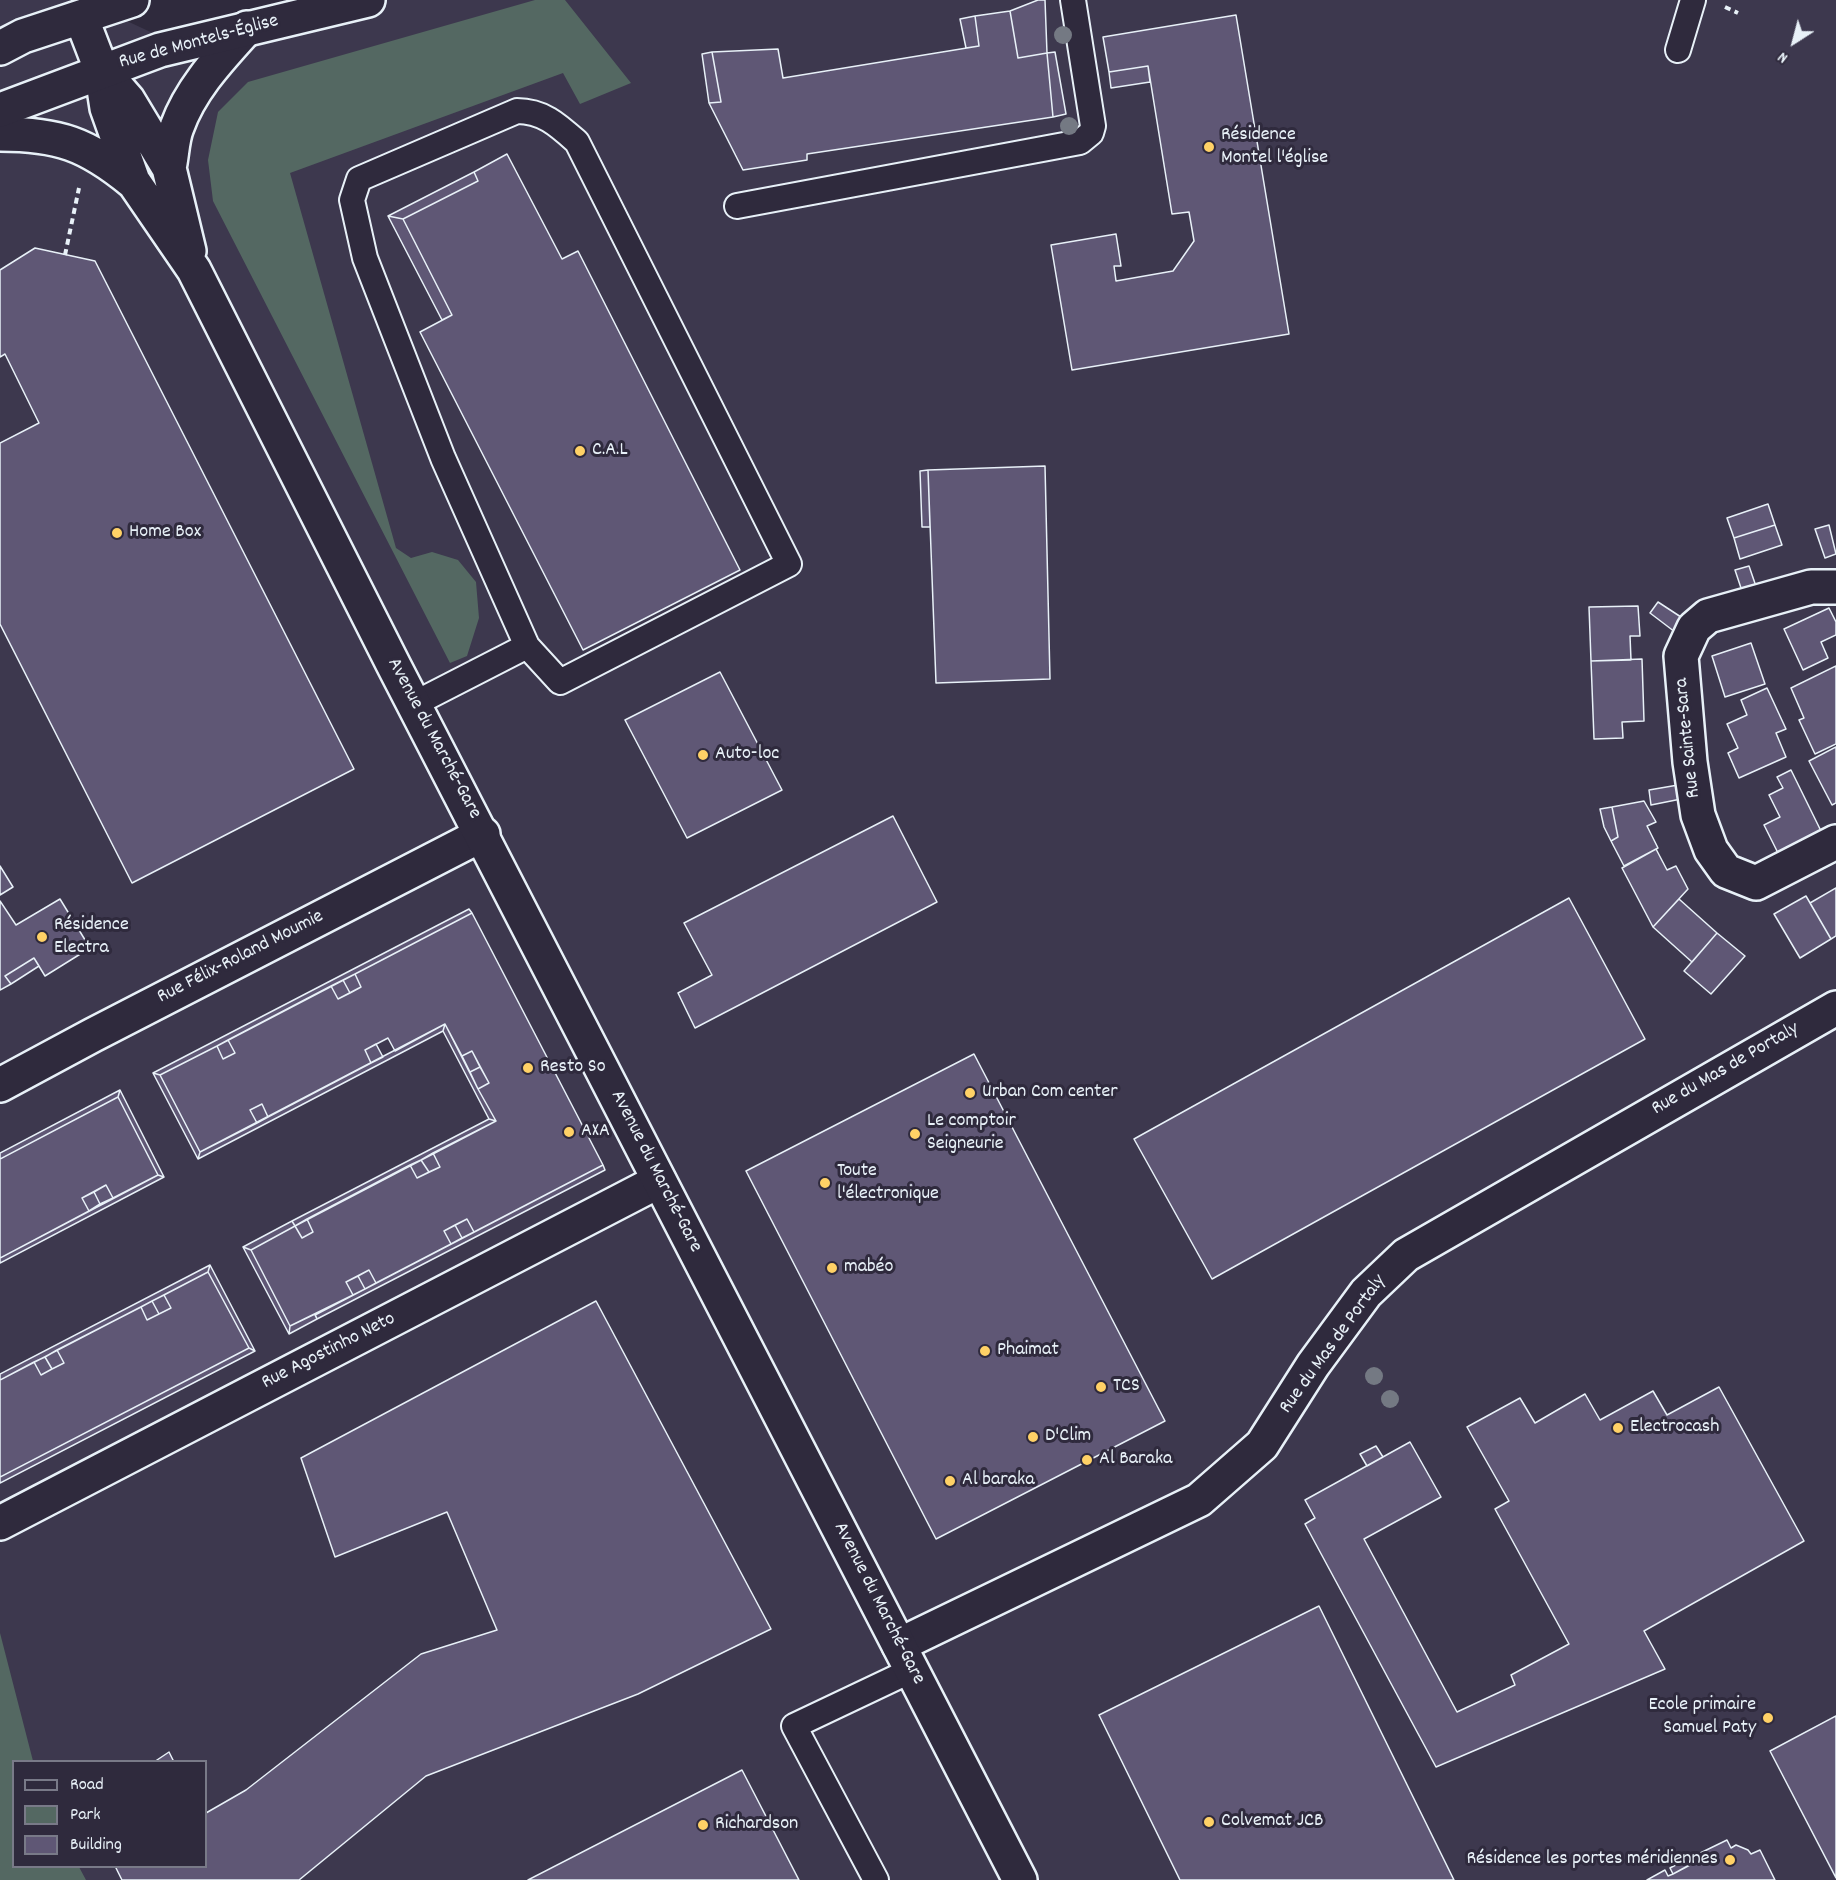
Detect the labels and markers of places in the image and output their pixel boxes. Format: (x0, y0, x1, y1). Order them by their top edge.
place label: Résidence Montel l'église (1221, 124, 1328, 171)
marker: Résidence Montel l'église (1202, 140, 1216, 154)
place label: C.A.L (592, 439, 628, 463)
marker: C.A.L (573, 444, 587, 458)
place label: Home Box (129, 521, 201, 545)
marker: Home Box (110, 526, 124, 540)
place label: Auto-loc (715, 743, 779, 767)
marker: Auto-loc (696, 748, 710, 762)
place label: Résidence Electra (54, 914, 129, 961)
marker: Résidence Electra (35, 930, 49, 944)
place label: Resto So (540, 1056, 606, 1080)
marker: Resto So (521, 1061, 535, 1075)
place label: Urban Com center (982, 1081, 1118, 1105)
marker: Urban Com center (963, 1086, 977, 1100)
place label: Le comptoir Seigneurie (927, 1110, 1016, 1157)
place label: AXA (581, 1120, 610, 1144)
marker: AXA (562, 1125, 576, 1139)
marker: Le comptoir Seigneurie (908, 1127, 922, 1141)
place label: Toute l'électronique (837, 1160, 939, 1207)
marker: Toute l'électronique (818, 1176, 832, 1190)
place label: mabéo (844, 1256, 893, 1280)
marker: mabéo (825, 1261, 839, 1275)
place label: Phaimat (997, 1339, 1059, 1363)
marker: Phaimat (978, 1344, 992, 1358)
place label: TCS (1113, 1375, 1140, 1399)
marker: TCS (1094, 1380, 1108, 1394)
place label: Electrocash (1630, 1416, 1719, 1440)
marker: Electrocash (1611, 1421, 1625, 1435)
place label: D'Clim (1045, 1425, 1091, 1449)
marker: D'Clim (1026, 1430, 1040, 1444)
place label: Al Baraka (1099, 1448, 1172, 1472)
marker: Al Baraka (1080, 1453, 1094, 1467)
place label: Al baraka (962, 1469, 1035, 1493)
marker: Al baraka (943, 1474, 957, 1488)
place label: Ecole primaire Samuel Paty (1649, 1694, 1756, 1741)
marker: Ecole primaire Samuel Paty (1761, 1711, 1775, 1725)
place label: Colvemat JCB (1221, 1810, 1323, 1834)
place label: Richardson (715, 1813, 798, 1837)
marker: Colvemat JCB (1202, 1815, 1216, 1829)
marker: Richardson (696, 1818, 710, 1832)
place label: Résidence les portes méridiennes (1466, 1848, 1718, 1872)
marker: Résidence les portes méridiennes (1723, 1853, 1737, 1867)

